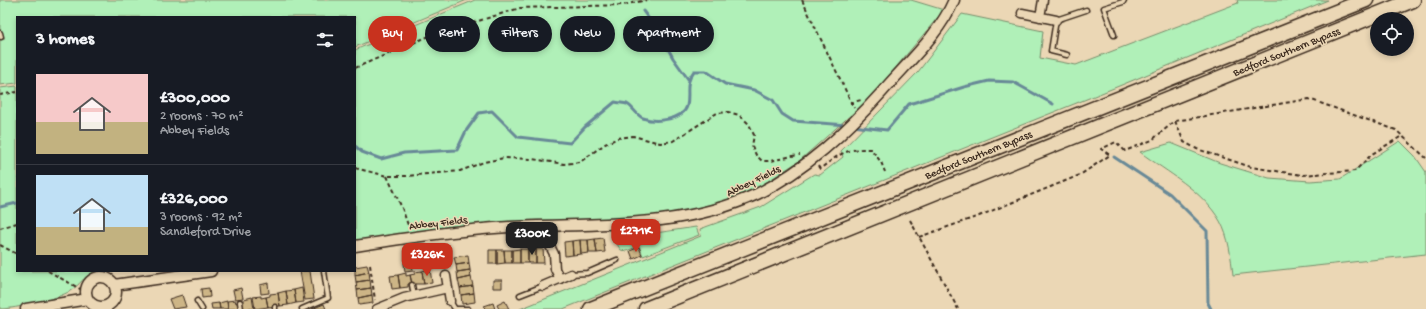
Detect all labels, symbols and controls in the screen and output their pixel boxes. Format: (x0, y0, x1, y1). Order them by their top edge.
map controls (1370, 12, 1414, 56)
button: locate (1370, 12, 1414, 56)
chip: Buy (368, 16, 417, 52)
chip: Rent (425, 16, 480, 52)
chip: Filters (488, 16, 552, 52)
chip: New (560, 16, 615, 52)
chip: Apartment (623, 16, 714, 52)
street label: Bedford Southern Bypass (1230, 25, 1343, 80)
icon: filters (314, 29, 336, 51)
text: 3 homes (36, 30, 94, 50)
text: £300,000 (160, 89, 230, 109)
icon: home (68, 90, 116, 138)
text: 2 rooms · 70 m² (160, 109, 243, 124)
text: Abbey Fields (160, 124, 229, 139)
street label: Bedford Southern Bypass (922, 128, 1035, 183)
street label: Abbey Fields (725, 163, 784, 200)
text: £326,000 (160, 190, 228, 210)
icon: home (68, 191, 116, 239)
text: 3 rooms · 92 m² (160, 210, 243, 225)
street label: Abbey Fields (409, 214, 469, 234)
pin: £271K (608, 219, 664, 253)
pin: £300K (504, 222, 560, 256)
text: £271K (620, 224, 652, 239)
text: Sandleford Drive (160, 225, 251, 240)
text: £300K (515, 227, 549, 242)
pin: £326K (399, 243, 455, 277)
text: £326K (411, 248, 443, 263)

